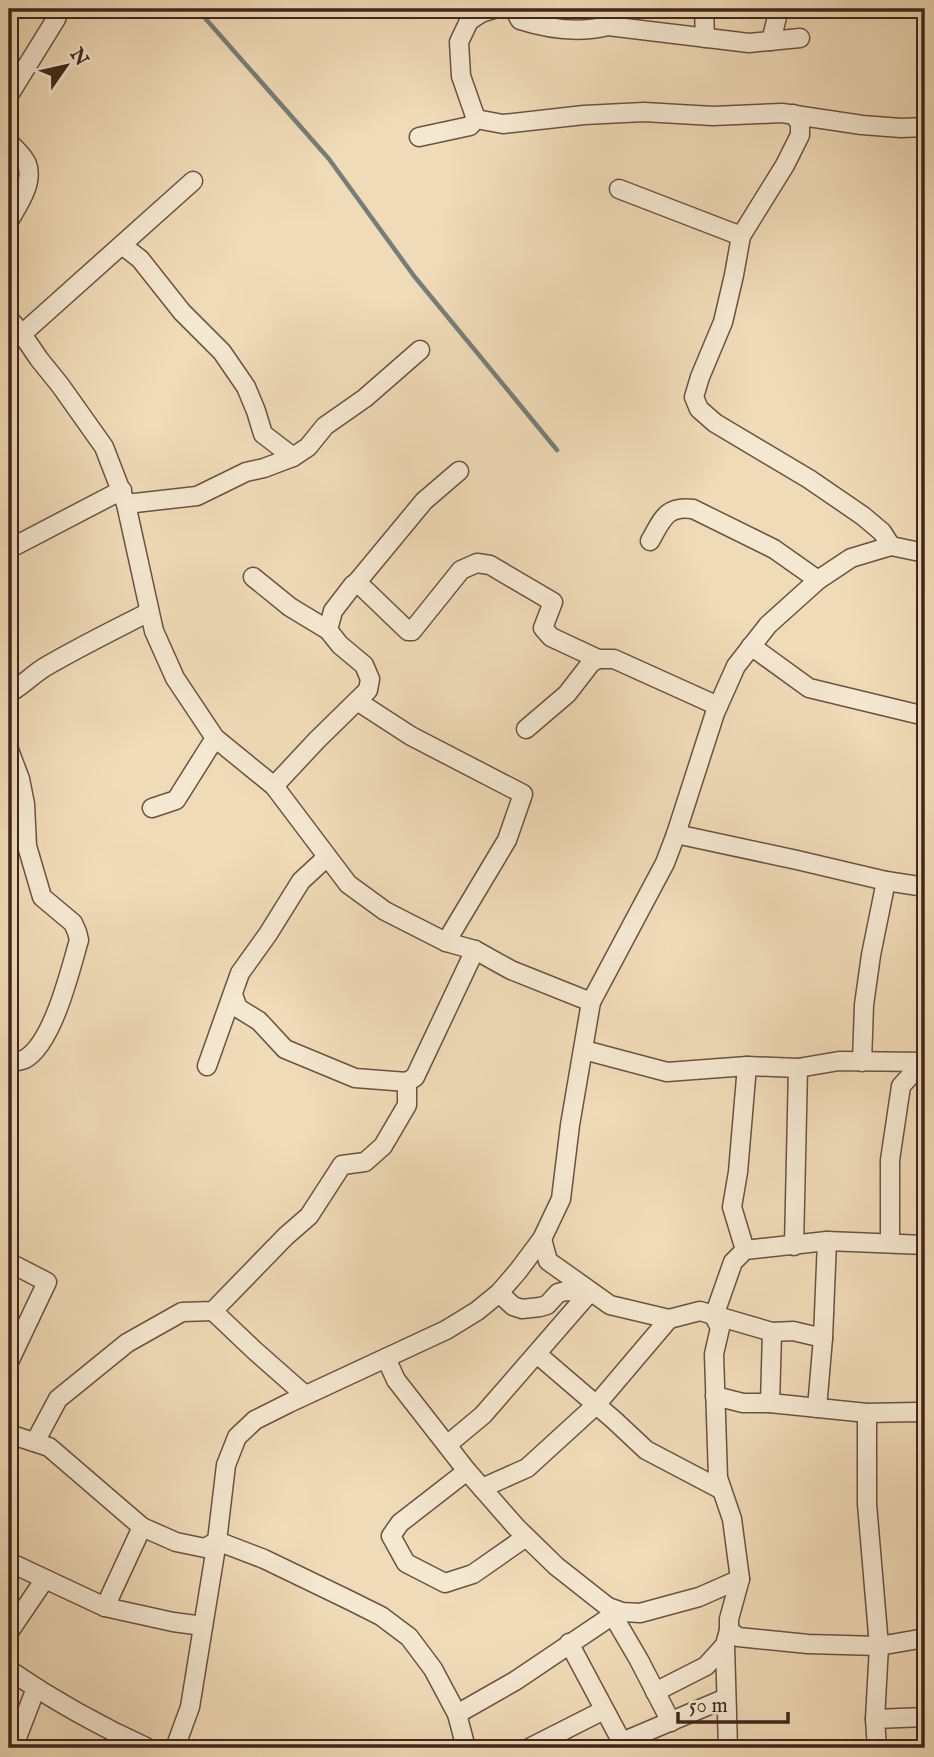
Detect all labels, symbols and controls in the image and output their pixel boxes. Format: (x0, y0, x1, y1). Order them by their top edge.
north arrow (32, 32, 102, 102)
text: N (63, 43, 93, 72)
scale bar (678, 1680, 789, 1724)
text: 50 m (689, 1693, 728, 1720)

